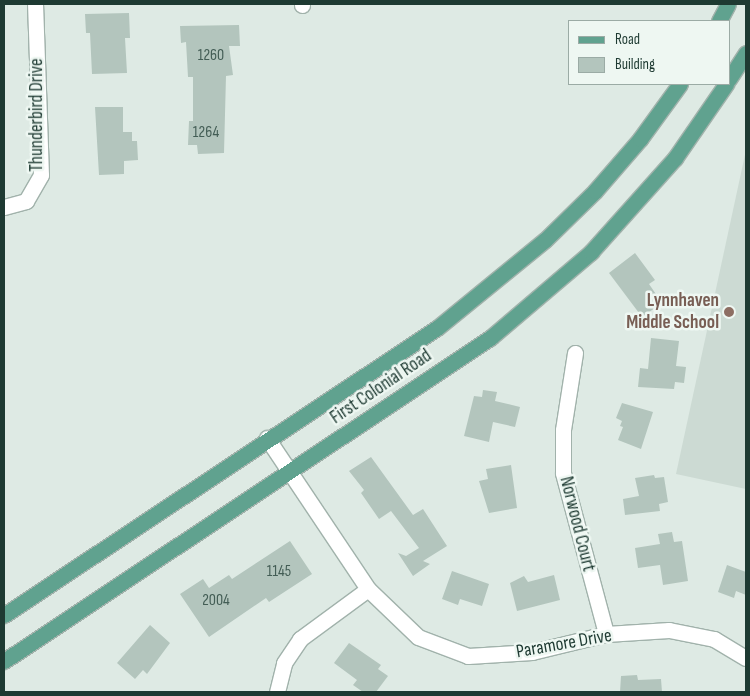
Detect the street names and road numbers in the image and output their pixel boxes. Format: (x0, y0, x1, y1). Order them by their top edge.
street label: Thunderbird Drive (26, 58, 48, 172)
street label: First Colonial Road (326, 345, 436, 429)
street label: Norwood Court (554, 474, 600, 574)
street label: Paramore Drive (514, 624, 614, 664)

